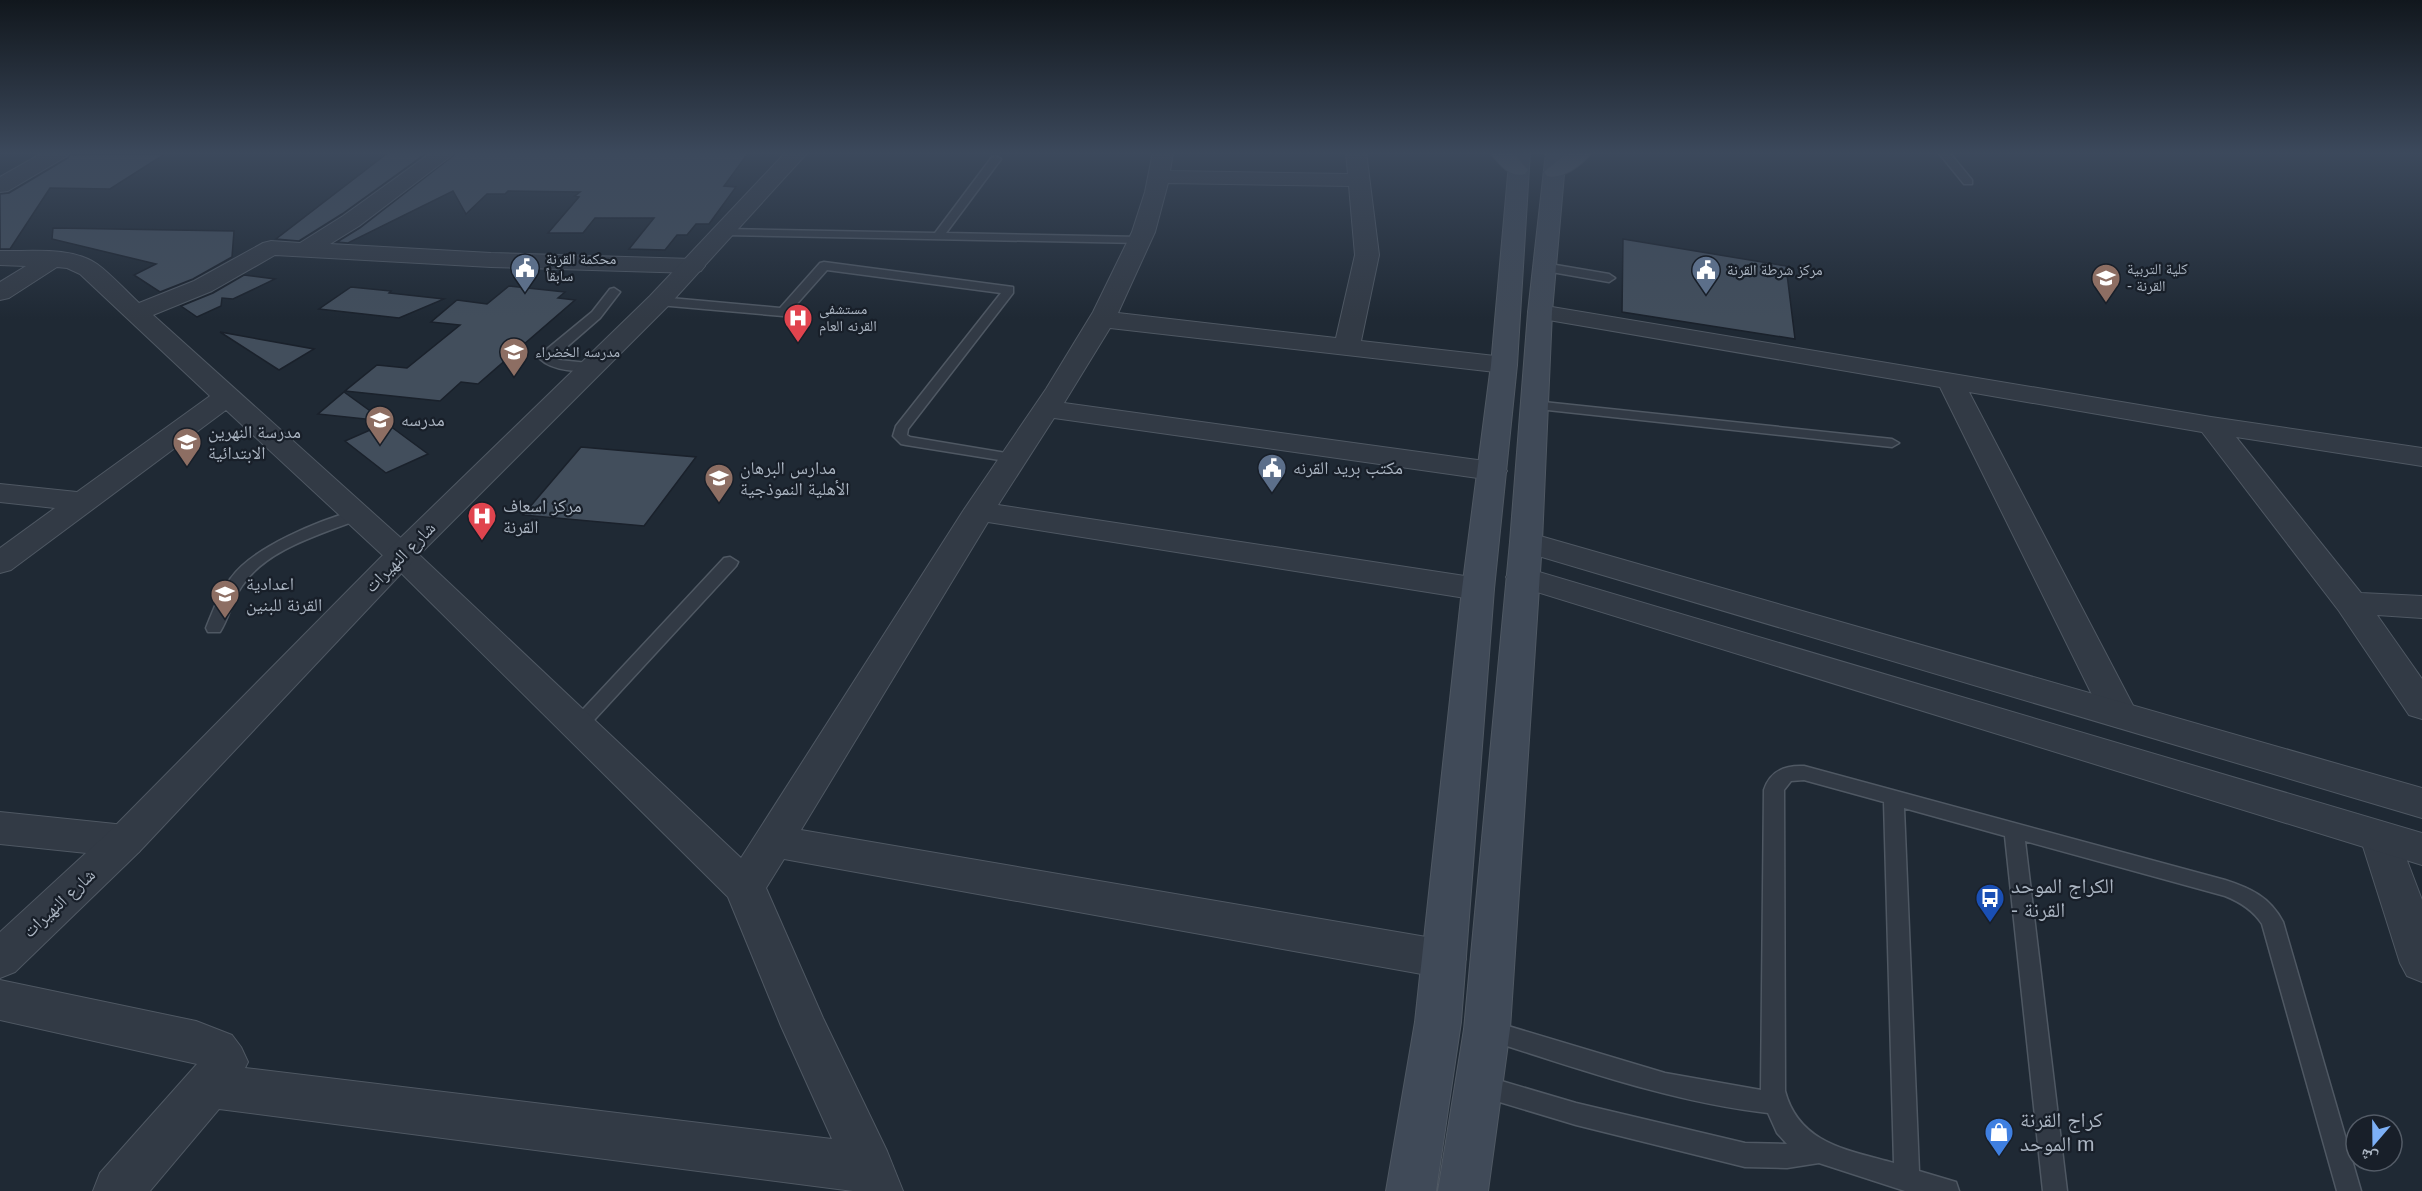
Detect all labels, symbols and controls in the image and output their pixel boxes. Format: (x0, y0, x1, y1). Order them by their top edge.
place label: محكمة القرنة سابقاً (546, 250, 617, 284)
public building icon: محكمة القرنة سابقاً (509, 252, 541, 294)
public building icon: مركز شرطة القرنة (1690, 254, 1722, 296)
place label: كلية التربية - القرنة (2127, 260, 2188, 295)
place label: مركز شرطة القرنة (1727, 261, 1823, 279)
school or university icon: كلية التربية - القرنة (2090, 262, 2122, 304)
place label: مستشفى القرنه العام (819, 300, 877, 336)
hospital icon: مستشفى القرنه العام (782, 302, 814, 344)
school or university icon: مدرسه الخضراء (498, 336, 530, 378)
place label: مدرسه الخضراء (535, 343, 620, 361)
school or university icon: مدرسه (364, 404, 396, 446)
place label: مدرسه (401, 410, 445, 430)
place label: مدرسة النهرين الابتدائية (208, 422, 301, 464)
school or university icon: مدرسة النهرين الابتدائية (171, 426, 203, 468)
public building icon: مكتب بريد القرنه (1256, 452, 1288, 494)
place label: مدارس البرهان الأهلية النموذجية (740, 458, 850, 499)
place label: مكتب بريد القرنه (1293, 458, 1403, 479)
school or university icon: مدارس البرهان الأهلية النموذجية (703, 462, 735, 504)
place label: مركز اسعاف القرنة (503, 496, 582, 537)
hospital icon: مركز اسعاف القرنة (466, 500, 498, 542)
street label: شارع النهيرات (361, 518, 440, 597)
place label: اعدادية القرنة للبنين (246, 574, 322, 616)
school or university icon: اعدادية القرنة للبنين (209, 578, 241, 620)
street label: شارع النهيرات (19, 865, 100, 942)
place label: الكراج الموحد - القرنة (2011, 874, 2114, 921)
bus stop icon: الكراج الموحد - القرنة (1974, 882, 2006, 924)
place label: كراج القرنة الموحد m (2020, 1108, 2103, 1155)
north arrow (2344, 1113, 2404, 1173)
shop icon: كراج القرنة الموحد m (1983, 1116, 2015, 1158)
text: ش (2358, 1145, 2380, 1168)

